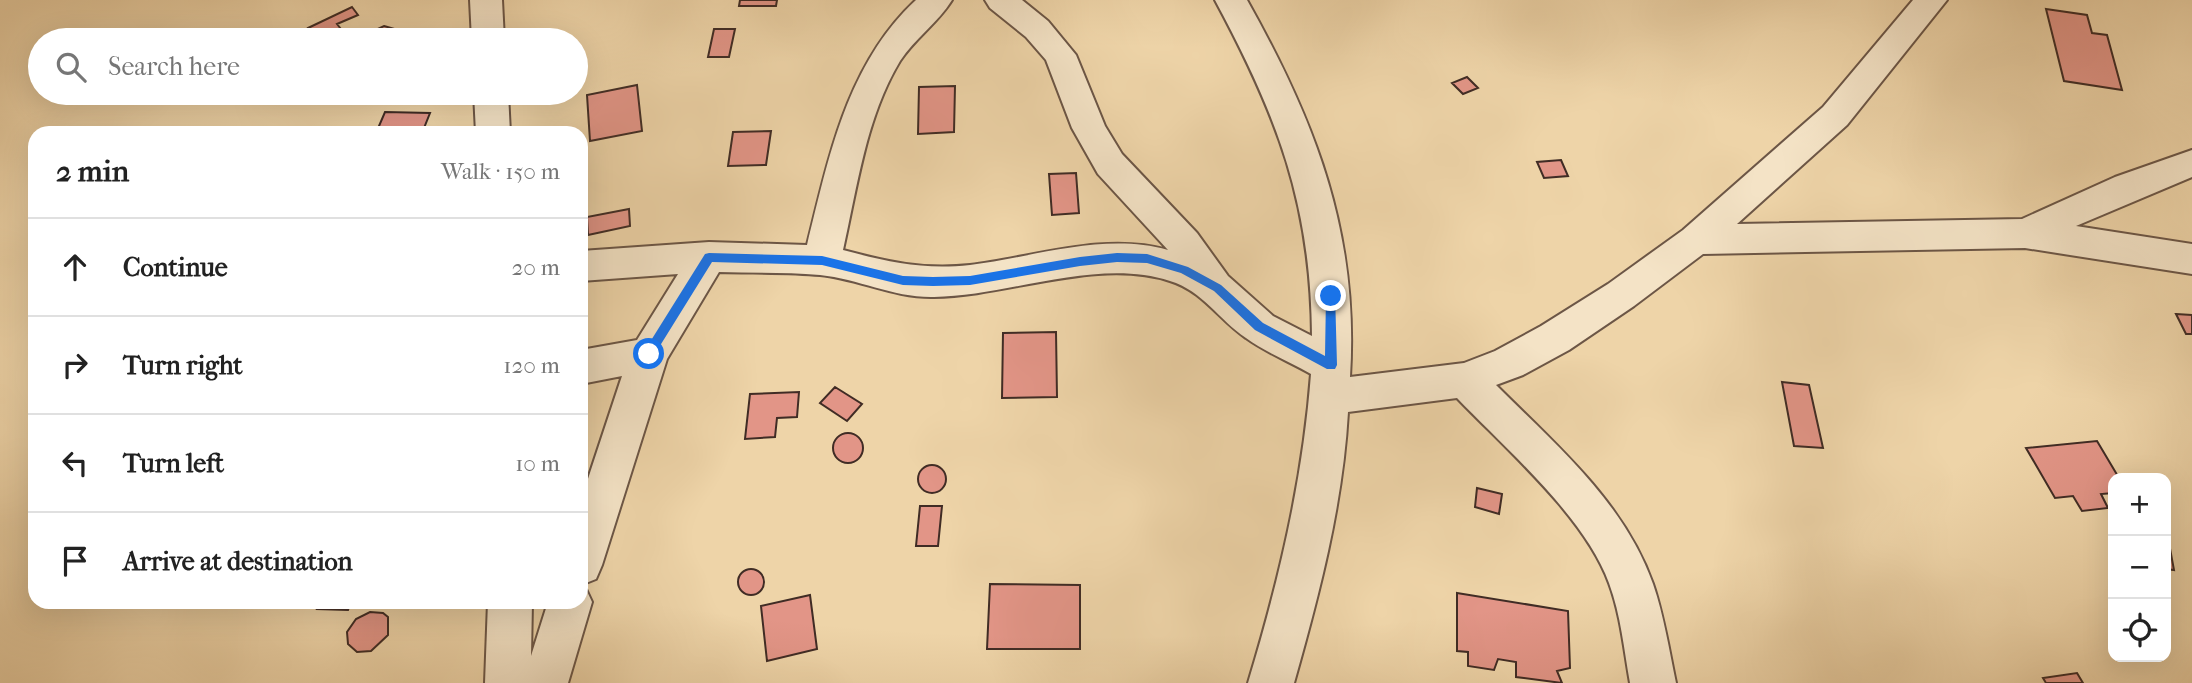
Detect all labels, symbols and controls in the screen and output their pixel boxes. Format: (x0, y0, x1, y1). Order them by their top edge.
search box (28, 28, 588, 105)
icon: search (52, 48, 90, 86)
text: Search here (108, 51, 240, 82)
text: 2 min (56, 154, 129, 189)
text: Walk · 150 m (441, 158, 560, 185)
icon: ahead (56, 248, 94, 286)
text: Continue (123, 252, 228, 283)
text: 20 m (511, 254, 560, 281)
route end (1315, 280, 1346, 311)
route start (633, 338, 664, 369)
icon: right (56, 346, 94, 384)
text: Turn right (123, 350, 243, 381)
text: 120 m (503, 352, 560, 379)
icon: left (56, 444, 94, 482)
text: Turn left (123, 448, 224, 479)
text: 10 m (515, 450, 560, 477)
map controls (2108, 473, 2171, 662)
button: + (2108, 473, 2171, 536)
button: − (2108, 536, 2171, 599)
icon: arrive (56, 542, 94, 580)
text: Arrive at destination (123, 546, 353, 577)
button: locate (2108, 599, 2171, 662)

